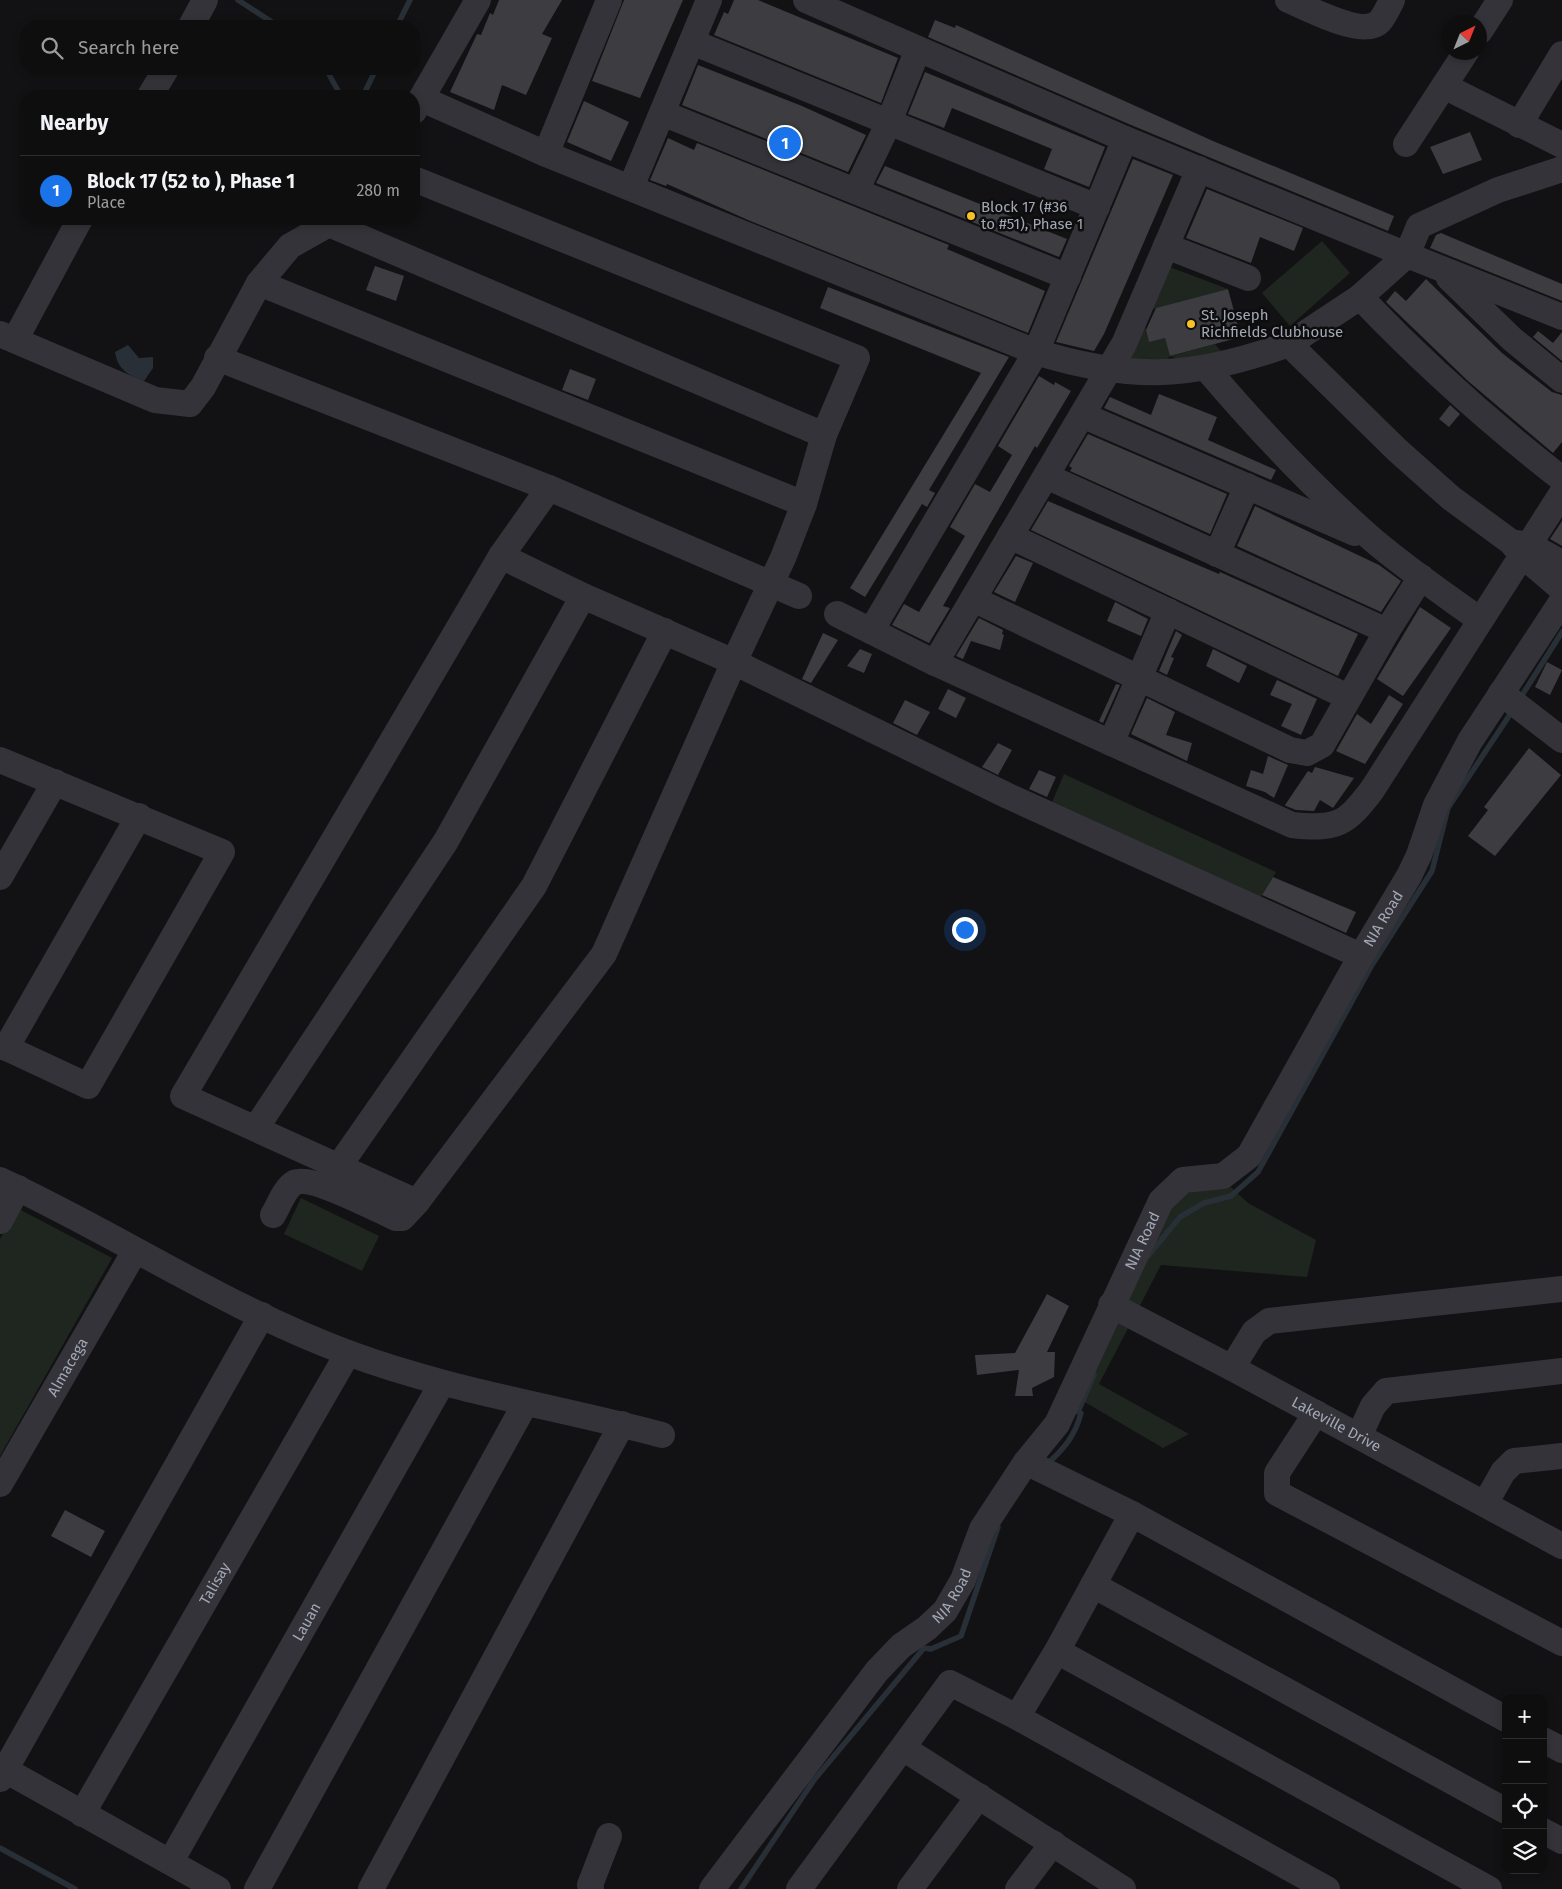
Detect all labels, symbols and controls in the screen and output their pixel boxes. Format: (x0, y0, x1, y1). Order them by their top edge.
north arrow (1442, 15, 1487, 60)
search box (20, 20, 420, 75)
icon: search (38, 34, 66, 62)
text: Search here (78, 36, 179, 59)
text: Nearby (40, 110, 108, 136)
pin: 1 (769, 124, 801, 162)
text: Block 17 (52 to ), Phase 1 (87, 170, 295, 193)
text: 1 (52, 181, 60, 200)
text: 280 m (356, 181, 400, 200)
text: Place (87, 193, 126, 212)
place label: Block 17 (#36 to #51), Phase 1 (981, 198, 1083, 233)
marker: Block 17 (#36 to #51), Phase 1 (965, 210, 977, 222)
place label: St. Joseph Richfields Clubhouse (1201, 306, 1343, 341)
marker: St. Joseph Richfields Clubhouse (1185, 318, 1197, 330)
street label: NIA Road (1360, 888, 1407, 950)
your location (952, 917, 978, 943)
street label: NIA Road (1121, 1209, 1164, 1273)
street label: Almacega (44, 1335, 92, 1400)
street label: Lakeville Drive (1289, 1393, 1384, 1456)
street label: Talisay (196, 1559, 235, 1608)
street label: NIA Road (928, 1566, 976, 1627)
street label: Lauan (289, 1599, 325, 1644)
map controls (1502, 1694, 1547, 1874)
button: + (1502, 1694, 1547, 1739)
button: − (1502, 1739, 1547, 1784)
button: locate (1502, 1784, 1547, 1829)
button: layers (1502, 1829, 1547, 1874)

